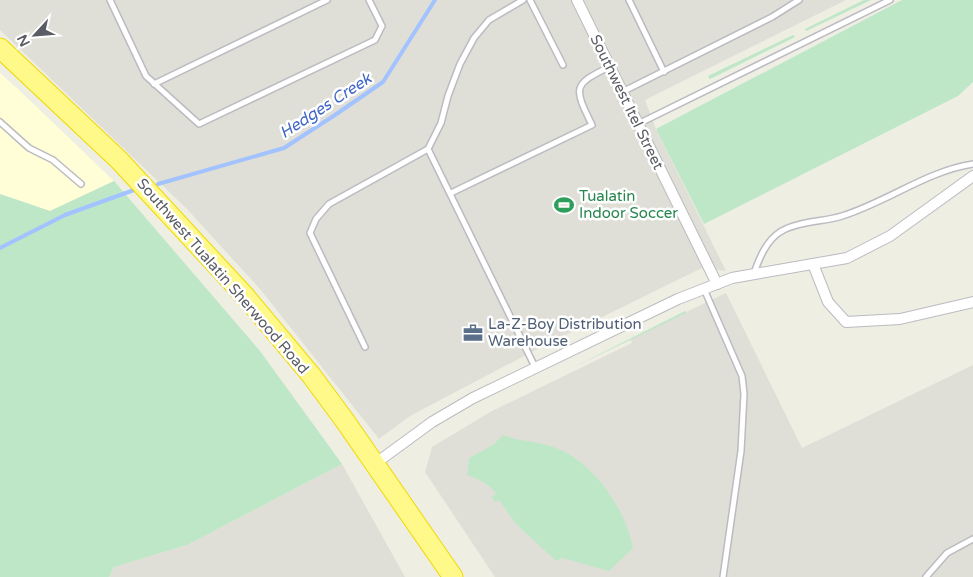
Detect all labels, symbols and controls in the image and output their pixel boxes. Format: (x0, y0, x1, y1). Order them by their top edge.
north arrow (10, 10, 60, 60)
text: N (14, 32, 34, 49)
street label: Southwest Itel Street (586, 32, 668, 173)
water label: Hedges Creek (276, 68, 376, 143)
street label: Southwest Tualatin Sherwood Road (133, 175, 313, 377)
place label: Tualatin Indoor Soccer (579, 187, 678, 222)
sports icon: Tualatin Indoor Soccer (553, 194, 575, 216)
place label: La-Z-Boy Distribution Warehouse (488, 315, 642, 350)
office icon: La-Z-Boy Distribution Warehouse (462, 322, 484, 344)

